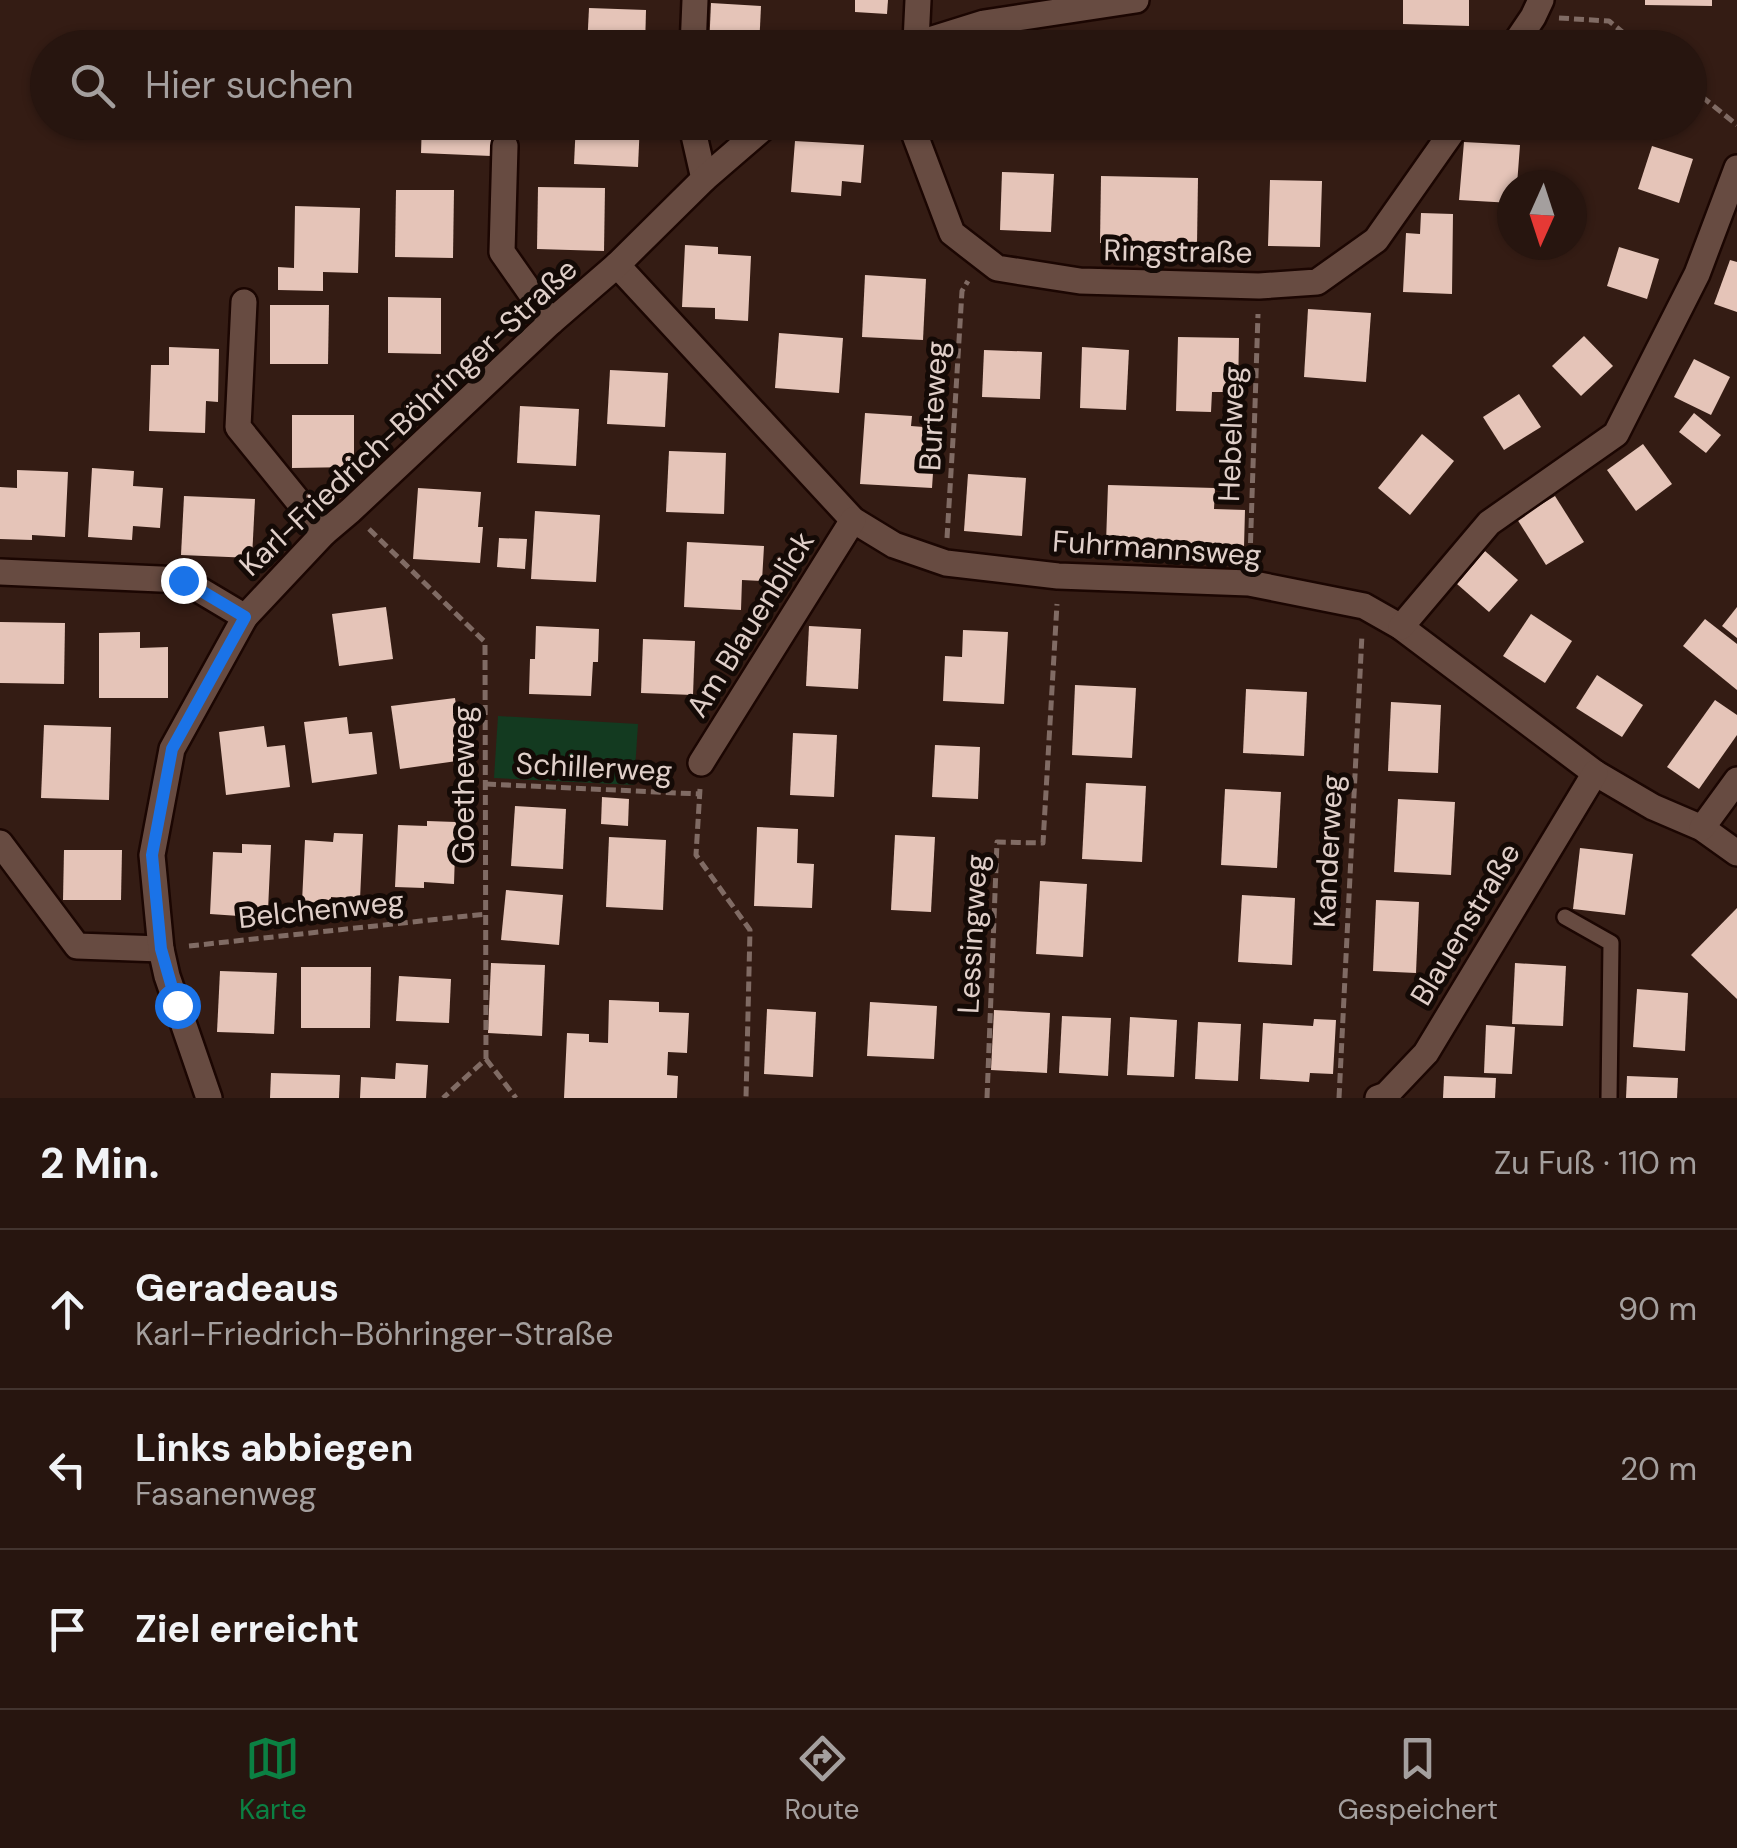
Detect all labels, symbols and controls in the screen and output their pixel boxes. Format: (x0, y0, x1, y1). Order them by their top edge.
search box (30, 30, 1707, 140)
icon: search (65, 58, 120, 113)
text: Hier suchen (145, 60, 354, 110)
north arrow (1497, 170, 1587, 260)
street label: Ringstraße (1103, 230, 1253, 272)
street label: Karl-Friedrich-Böhringer-Straße (231, 250, 585, 584)
street label: Burteweg (910, 340, 956, 472)
street label: Hebelweg (1209, 365, 1253, 503)
street label: Fuhrmannsweg (1051, 521, 1263, 575)
street label: Am Blauenblick (677, 524, 823, 724)
route end (161, 558, 207, 604)
street label: Goetheweg (444, 706, 483, 864)
street label: Schillerweg (515, 743, 673, 791)
street label: Kanderweg (1305, 773, 1351, 929)
street label: Blauenstraße (1401, 836, 1529, 1012)
street label: Lessingweg (948, 853, 996, 1015)
street label: Belchenweg (236, 881, 406, 937)
route start (155, 983, 201, 1029)
text: 2 Min. (40, 1136, 159, 1191)
text: Zu Fuß · 110 m (1494, 1142, 1697, 1184)
text: Geradeaus (135, 1263, 339, 1313)
icon: ahead (40, 1282, 95, 1337)
text: 90 m (1618, 1288, 1697, 1330)
text: Karl-Friedrich-Böhringer-Straße (135, 1313, 613, 1355)
text: Links abbiegen (135, 1423, 413, 1473)
icon: left (40, 1442, 95, 1497)
text: 20 m (1620, 1448, 1697, 1490)
text: Fasanenweg (135, 1473, 317, 1515)
icon: arrive (40, 1602, 95, 1657)
text: Ziel erreicht (135, 1604, 359, 1654)
tab: Karte (239, 1731, 307, 1828)
tab: Route (785, 1731, 860, 1828)
tab: Gespeichert (1337, 1731, 1498, 1828)

